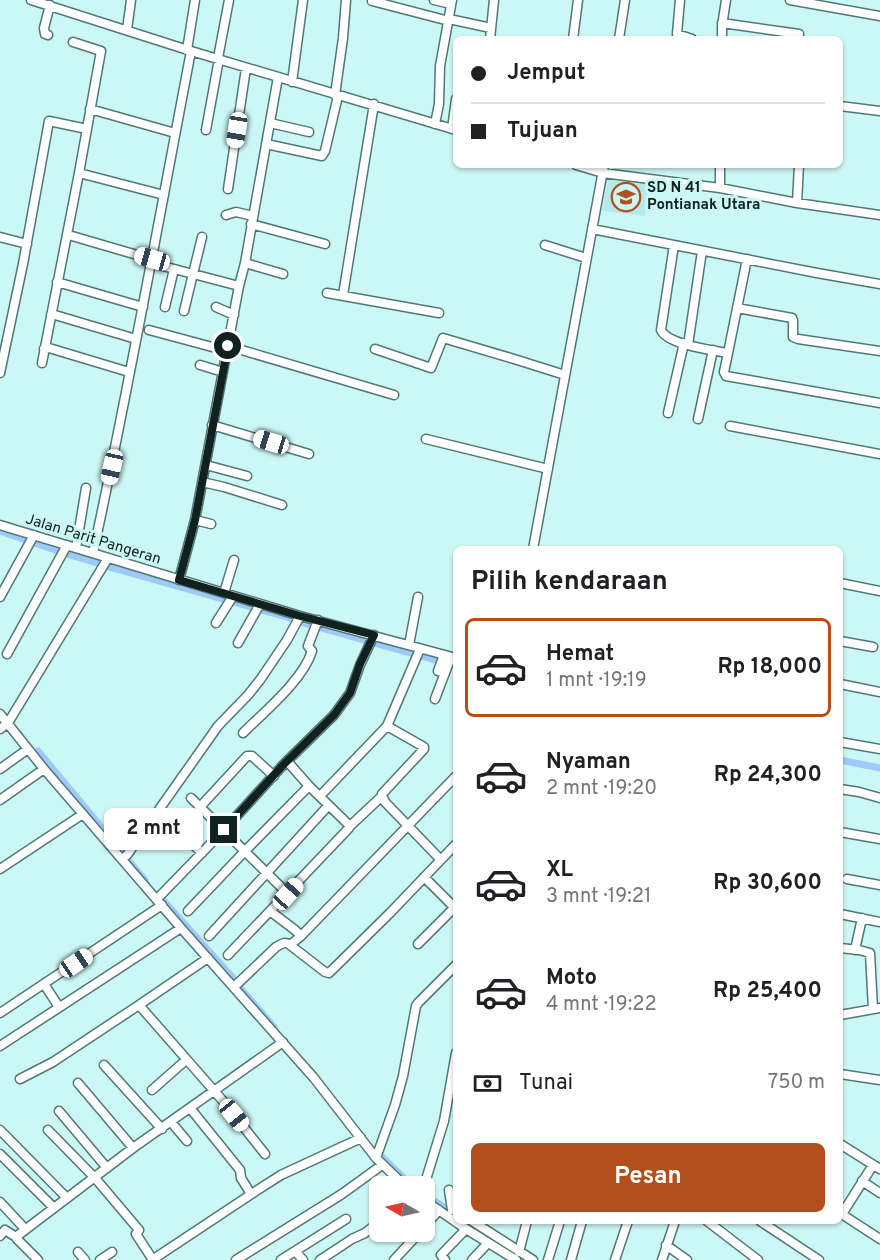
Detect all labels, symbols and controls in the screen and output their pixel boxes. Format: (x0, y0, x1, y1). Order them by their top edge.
text: Jemput (507, 60, 585, 87)
car (225, 111, 249, 149)
text: Tujuan (507, 118, 578, 145)
place label: SD N 41 Pontianak Utara (647, 179, 760, 215)
school or university icon: SD N 41 Pontianak Utara (610, 181, 642, 213)
car (132, 245, 172, 273)
route start (214, 332, 241, 359)
car (251, 428, 291, 456)
car (99, 447, 125, 487)
street label: Jalan Parit Pangeran (23, 510, 163, 570)
text: Pilih kendaraan (471, 565, 668, 599)
icon: car (474, 641, 528, 695)
text: Hemat (546, 641, 614, 668)
text: Rp 18,000 (717, 654, 822, 681)
text: 1 mnt · 19:19 (546, 668, 647, 694)
icon: car (474, 749, 528, 803)
text: Nyaman (546, 749, 631, 776)
text: Rp 24,300 (714, 762, 822, 789)
text: 2 mnt · 19:20 (546, 776, 657, 802)
callout: 2 mnt (104, 809, 203, 851)
text: 2 mnt (126, 816, 181, 842)
route end (210, 816, 237, 843)
icon: car (474, 857, 528, 911)
text: XL (546, 857, 573, 884)
text: Rp 30,600 (713, 870, 822, 897)
car (269, 875, 307, 913)
text: 3 mnt · 19:21 (546, 884, 651, 910)
car (56, 945, 96, 981)
icon: car (474, 965, 528, 1019)
text: Moto (546, 965, 597, 992)
text: Rp 25,400 (713, 978, 822, 1005)
text: 4 mnt · 19:22 (546, 992, 657, 1018)
icon: cash (471, 1067, 504, 1100)
text: Tunai (519, 1070, 573, 1097)
text: 750 m (768, 1070, 825, 1096)
car (216, 1095, 252, 1135)
button: Pesan (471, 1143, 825, 1212)
north arrow (369, 1176, 435, 1242)
map controls (369, 1176, 435, 1242)

